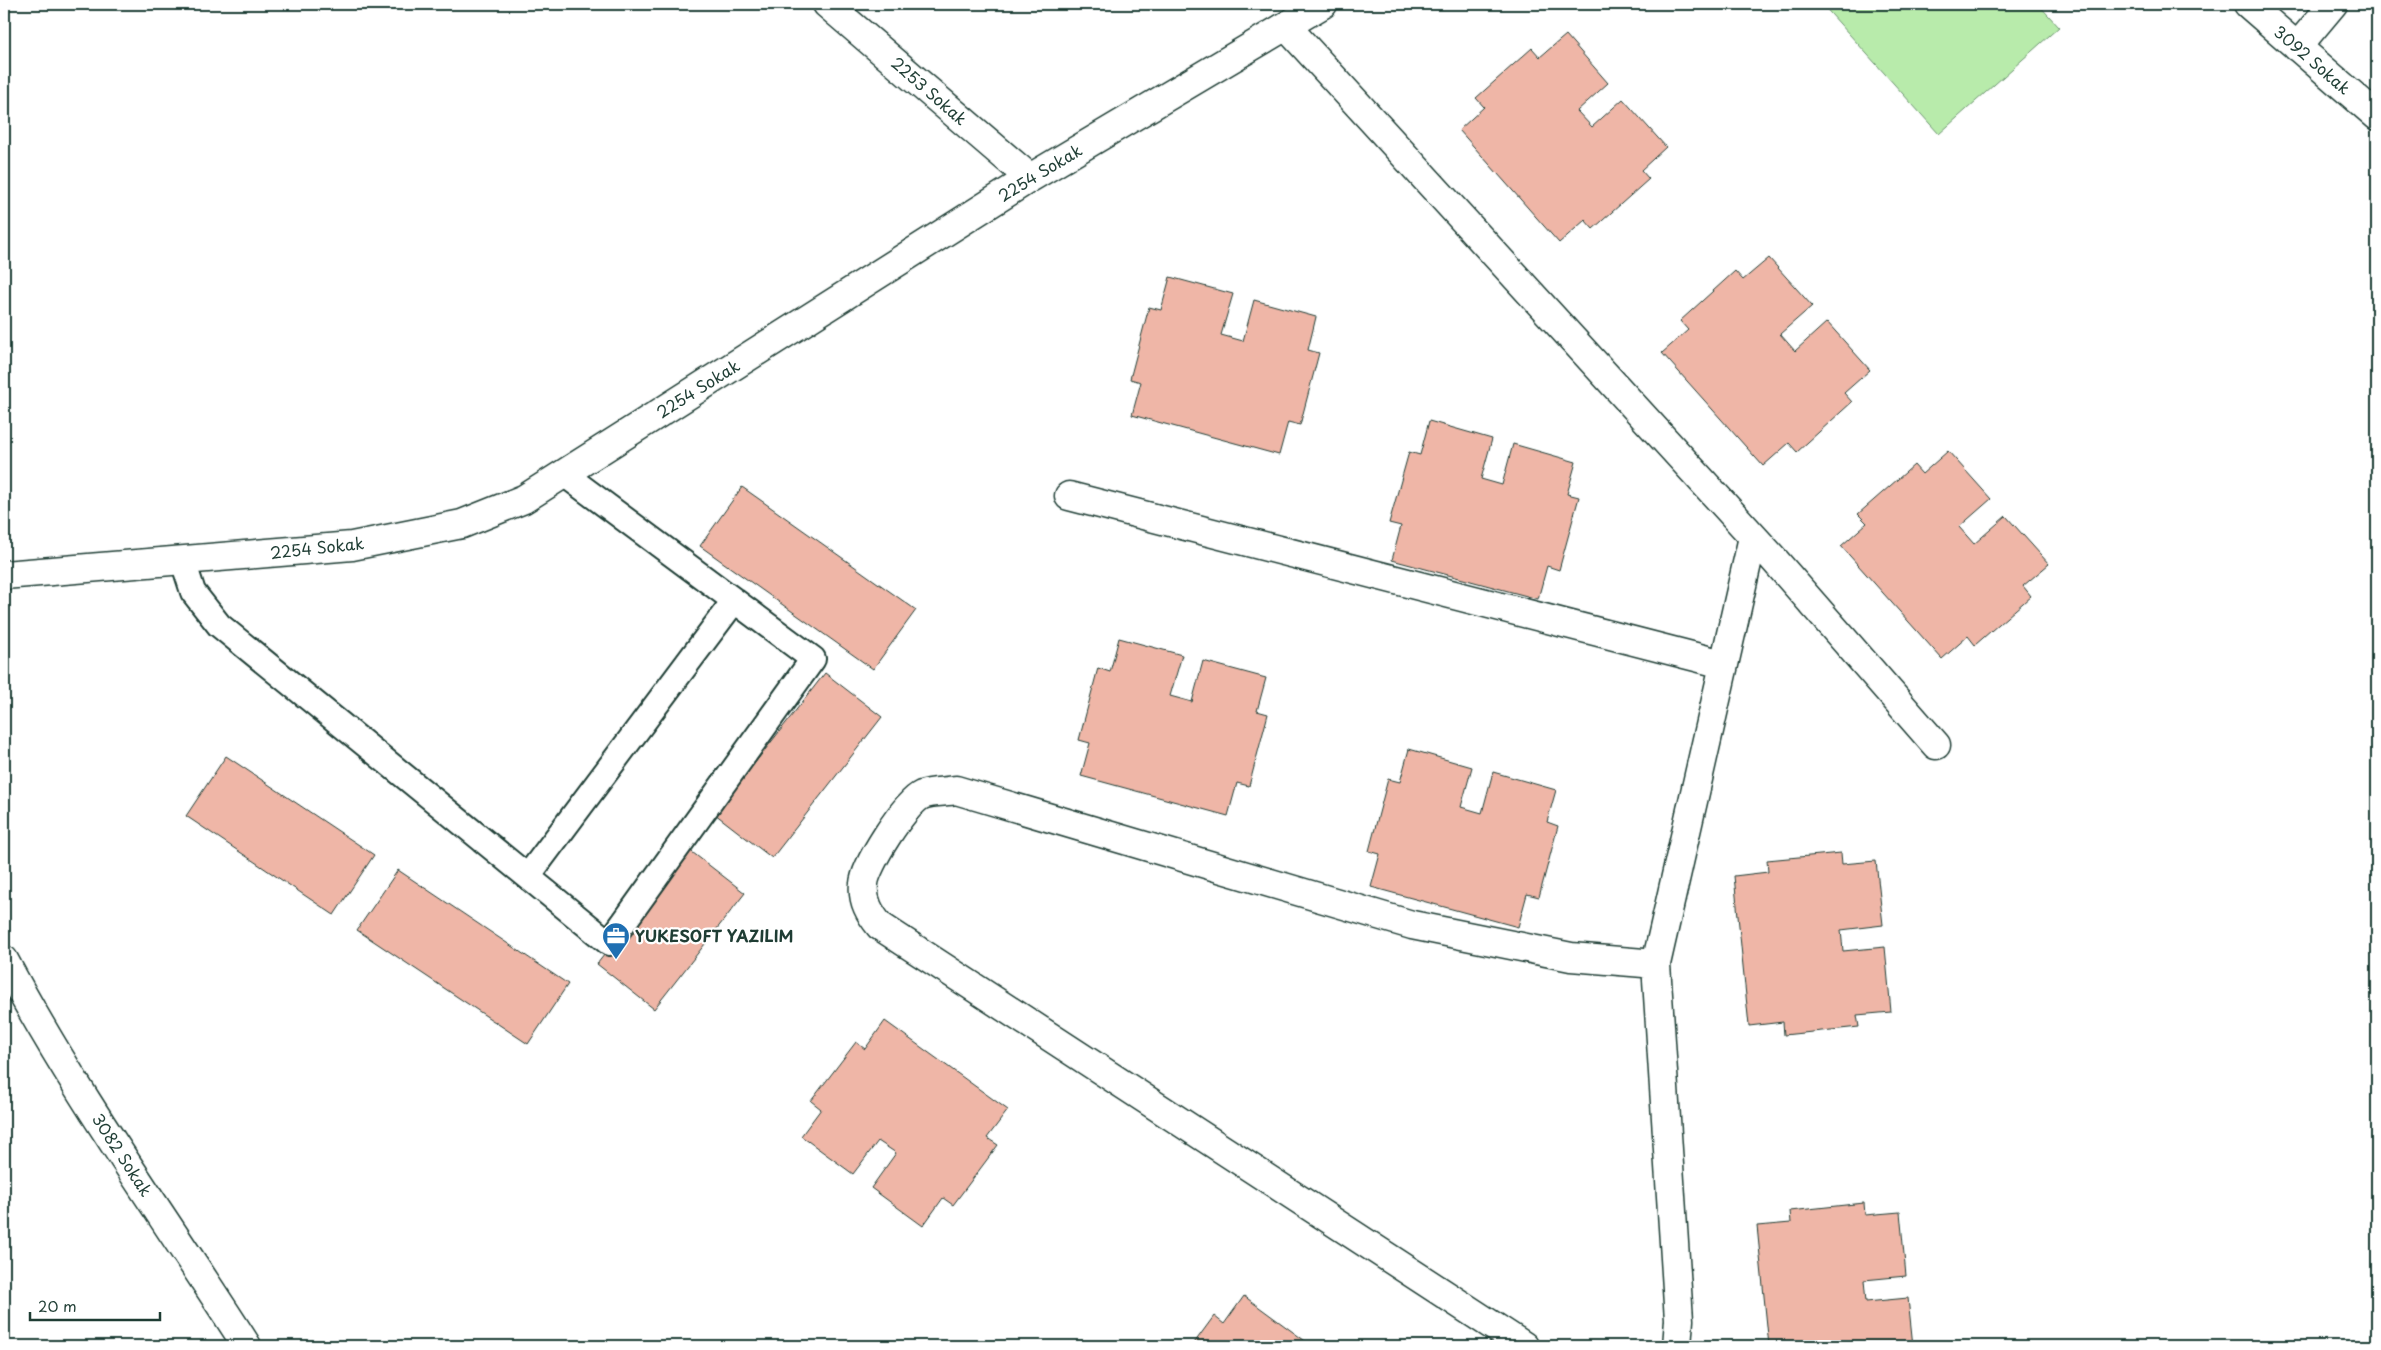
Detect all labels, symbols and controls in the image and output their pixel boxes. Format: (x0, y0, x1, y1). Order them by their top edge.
street label: 3092 Sokak (2269, 19, 2356, 99)
street label: 2253 Sokak (886, 50, 973, 130)
street label: 2254 Sokak (993, 138, 1086, 207)
street label: 2254 Sokak (651, 353, 744, 423)
street label: 2254 Sokak (269, 530, 365, 564)
office icon: YUKESOFT YAZILIM (601, 921, 631, 960)
place label: YUKESOFT YAZILIM (635, 923, 793, 947)
street label: 3082 Sokak (87, 1108, 159, 1201)
scale bar (30, 1290, 160, 1322)
text: 20 m (38, 1294, 77, 1317)

